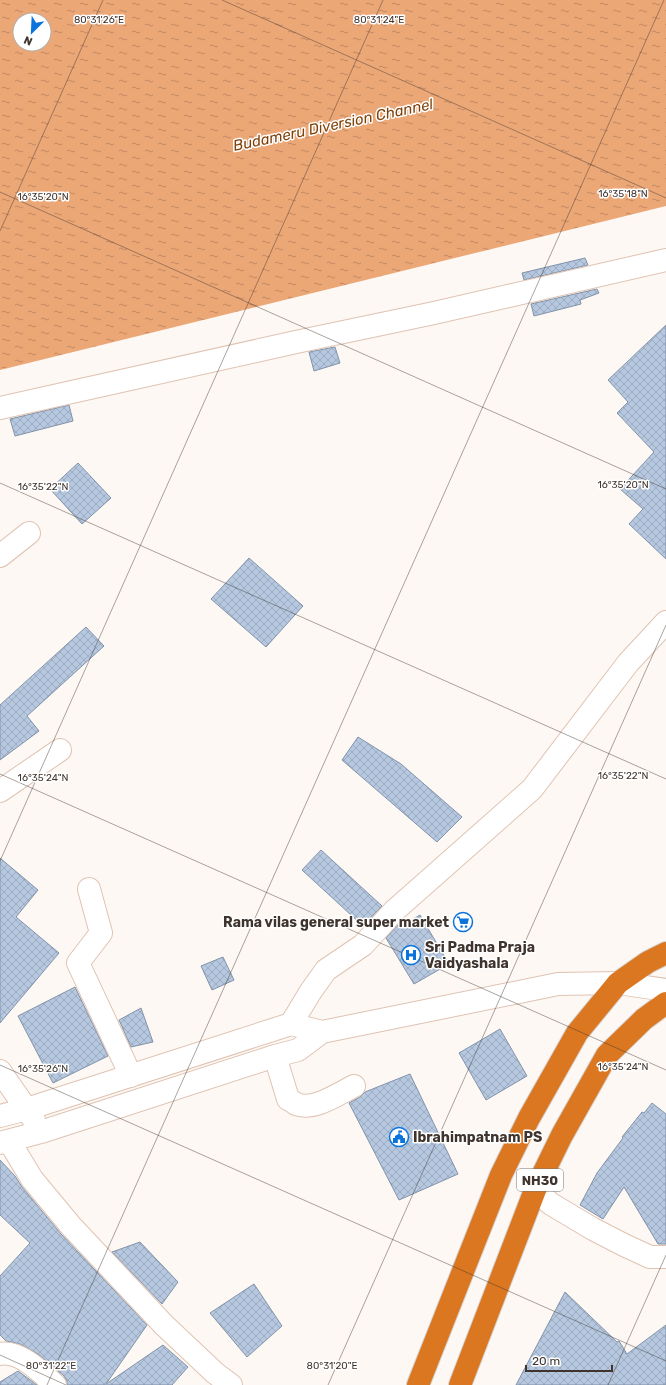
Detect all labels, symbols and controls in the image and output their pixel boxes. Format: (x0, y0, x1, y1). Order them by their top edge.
north arrow (12, 12, 52, 52)
text: 80°31'26"E (74, 14, 124, 26)
text: 80°31'24"E (354, 14, 404, 26)
text: N (22, 33, 34, 48)
water label: Budameru Diversion Channel (231, 95, 435, 155)
text: 16°35'18"N (598, 188, 648, 200)
text: 16°35'20"N (17, 191, 69, 203)
text: 16°35'20"N (597, 479, 649, 491)
text: 16°35'22"N (18, 481, 68, 493)
text: 16°35'22"N (598, 770, 648, 782)
text: 16°35'24"N (18, 772, 68, 784)
supermarket icon: Rama vilas general super market (452, 911, 474, 933)
place label: Rama vilas general super market (223, 914, 449, 931)
place label: Sri Padma Praja Vaidyashala (425, 939, 535, 972)
hospital icon: Sri Padma Praja Vaidyashala (400, 944, 422, 966)
text: 16°35'24"N (598, 1061, 648, 1073)
text: 16°35'26"N (18, 1063, 68, 1075)
public building icon: Ibrahimpatnam PS (388, 1126, 410, 1148)
place label: Ibrahimpatnam PS (413, 1129, 542, 1146)
road number: NH30 (517, 1169, 563, 1191)
scale bar (526, 1347, 612, 1373)
text: 20 m (532, 1354, 560, 1368)
text: 80°31'22"E (26, 1360, 76, 1372)
text: 80°31'20"E (307, 1360, 357, 1372)

